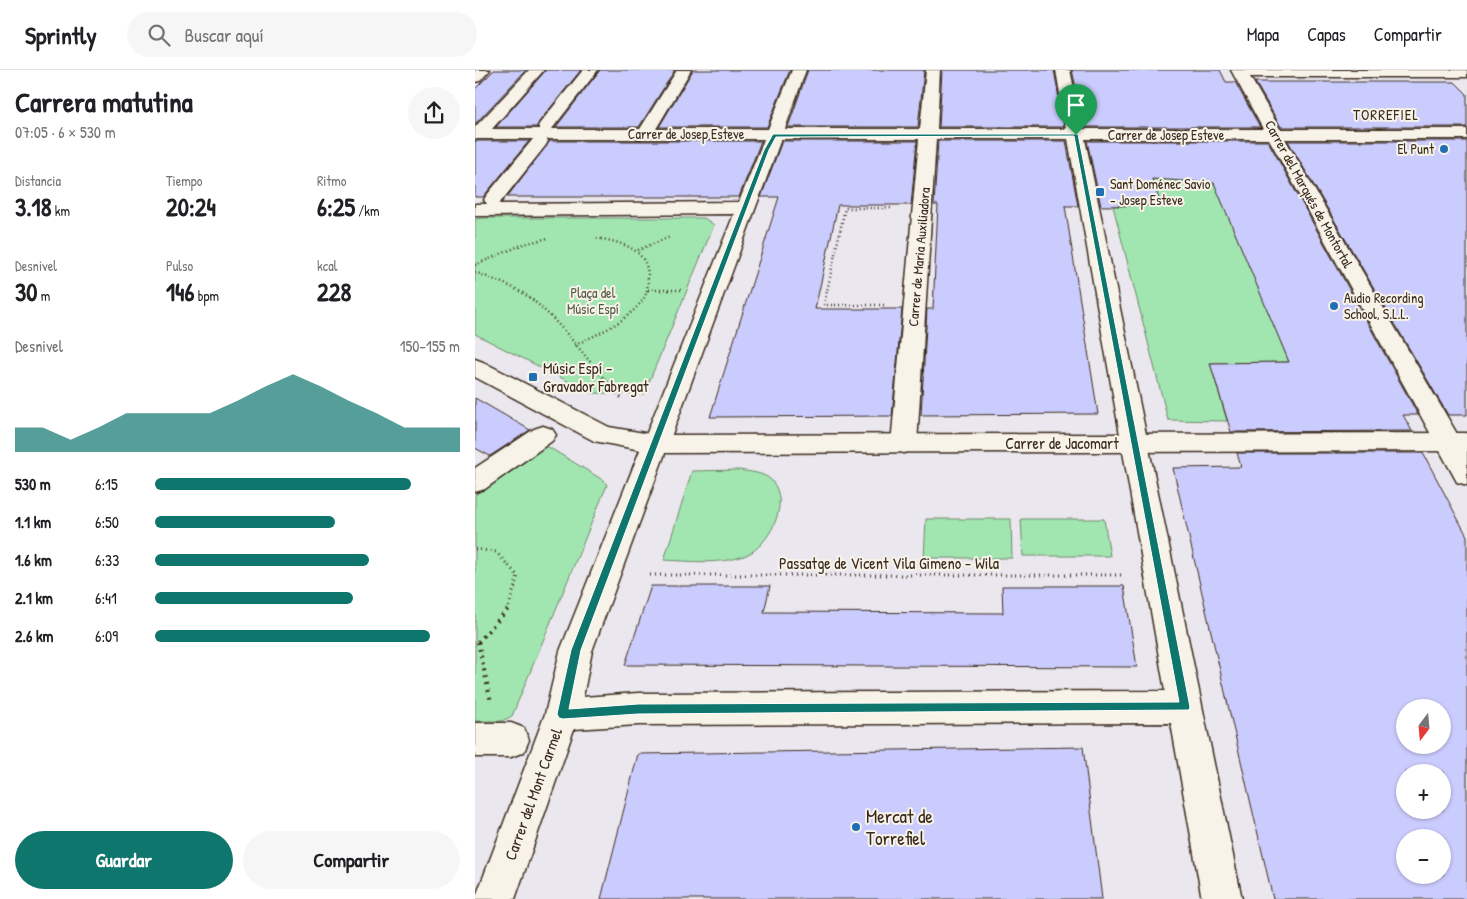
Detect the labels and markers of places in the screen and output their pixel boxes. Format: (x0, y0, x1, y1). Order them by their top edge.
pin (1055, 84, 1097, 135)
place label: El Punt (1397, 139, 1434, 158)
marker: El Punt (1438, 143, 1450, 155)
place label: Sant Doménec Savio - Josep Esteve (1110, 174, 1211, 210)
marker: Sant Doménec Savio - Josep Esteve (1094, 186, 1106, 198)
place label: Audio Recording School, S.L.L. (1344, 288, 1423, 323)
marker: Audio Recording School, S.L.L. (1328, 300, 1340, 312)
place label: Músic Espí - Gravador Fabregat (543, 357, 649, 397)
marker: Músic Espí - Gravador Fabregat (527, 371, 539, 383)
place label: Mercat de Torrefiel (866, 803, 933, 851)
marker: Mercat de Torrefiel (850, 821, 862, 833)

